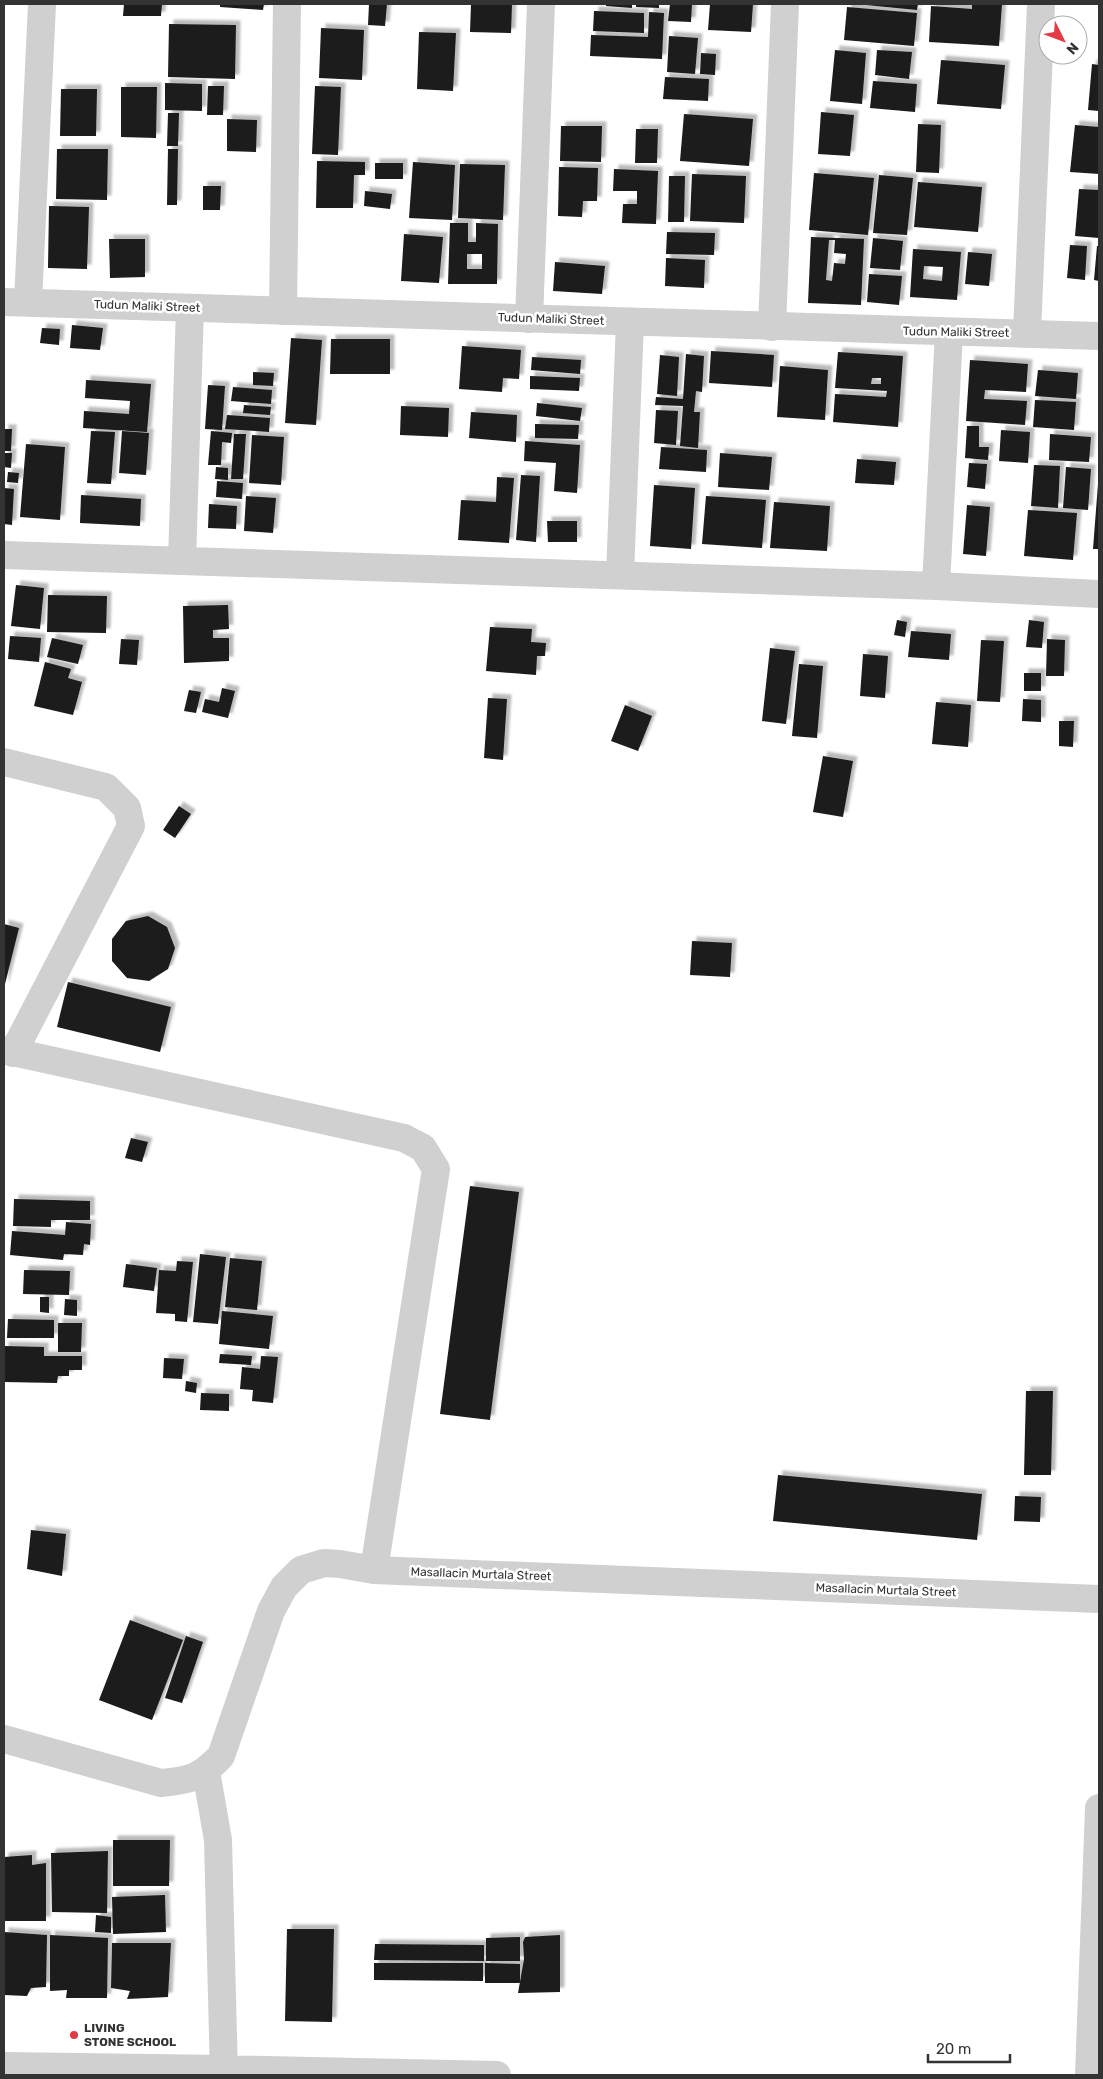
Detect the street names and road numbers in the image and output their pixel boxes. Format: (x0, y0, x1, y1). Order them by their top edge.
street label: Tudun Maliki Street (94, 297, 201, 315)
street label: Tudun Maliki Street (498, 310, 605, 328)
street label: Tudun Maliki Street (903, 324, 1010, 340)
street label: Masallacin Murtala Street (410, 1565, 552, 1583)
street label: Masallacin Murtala Street (815, 1581, 957, 1599)

